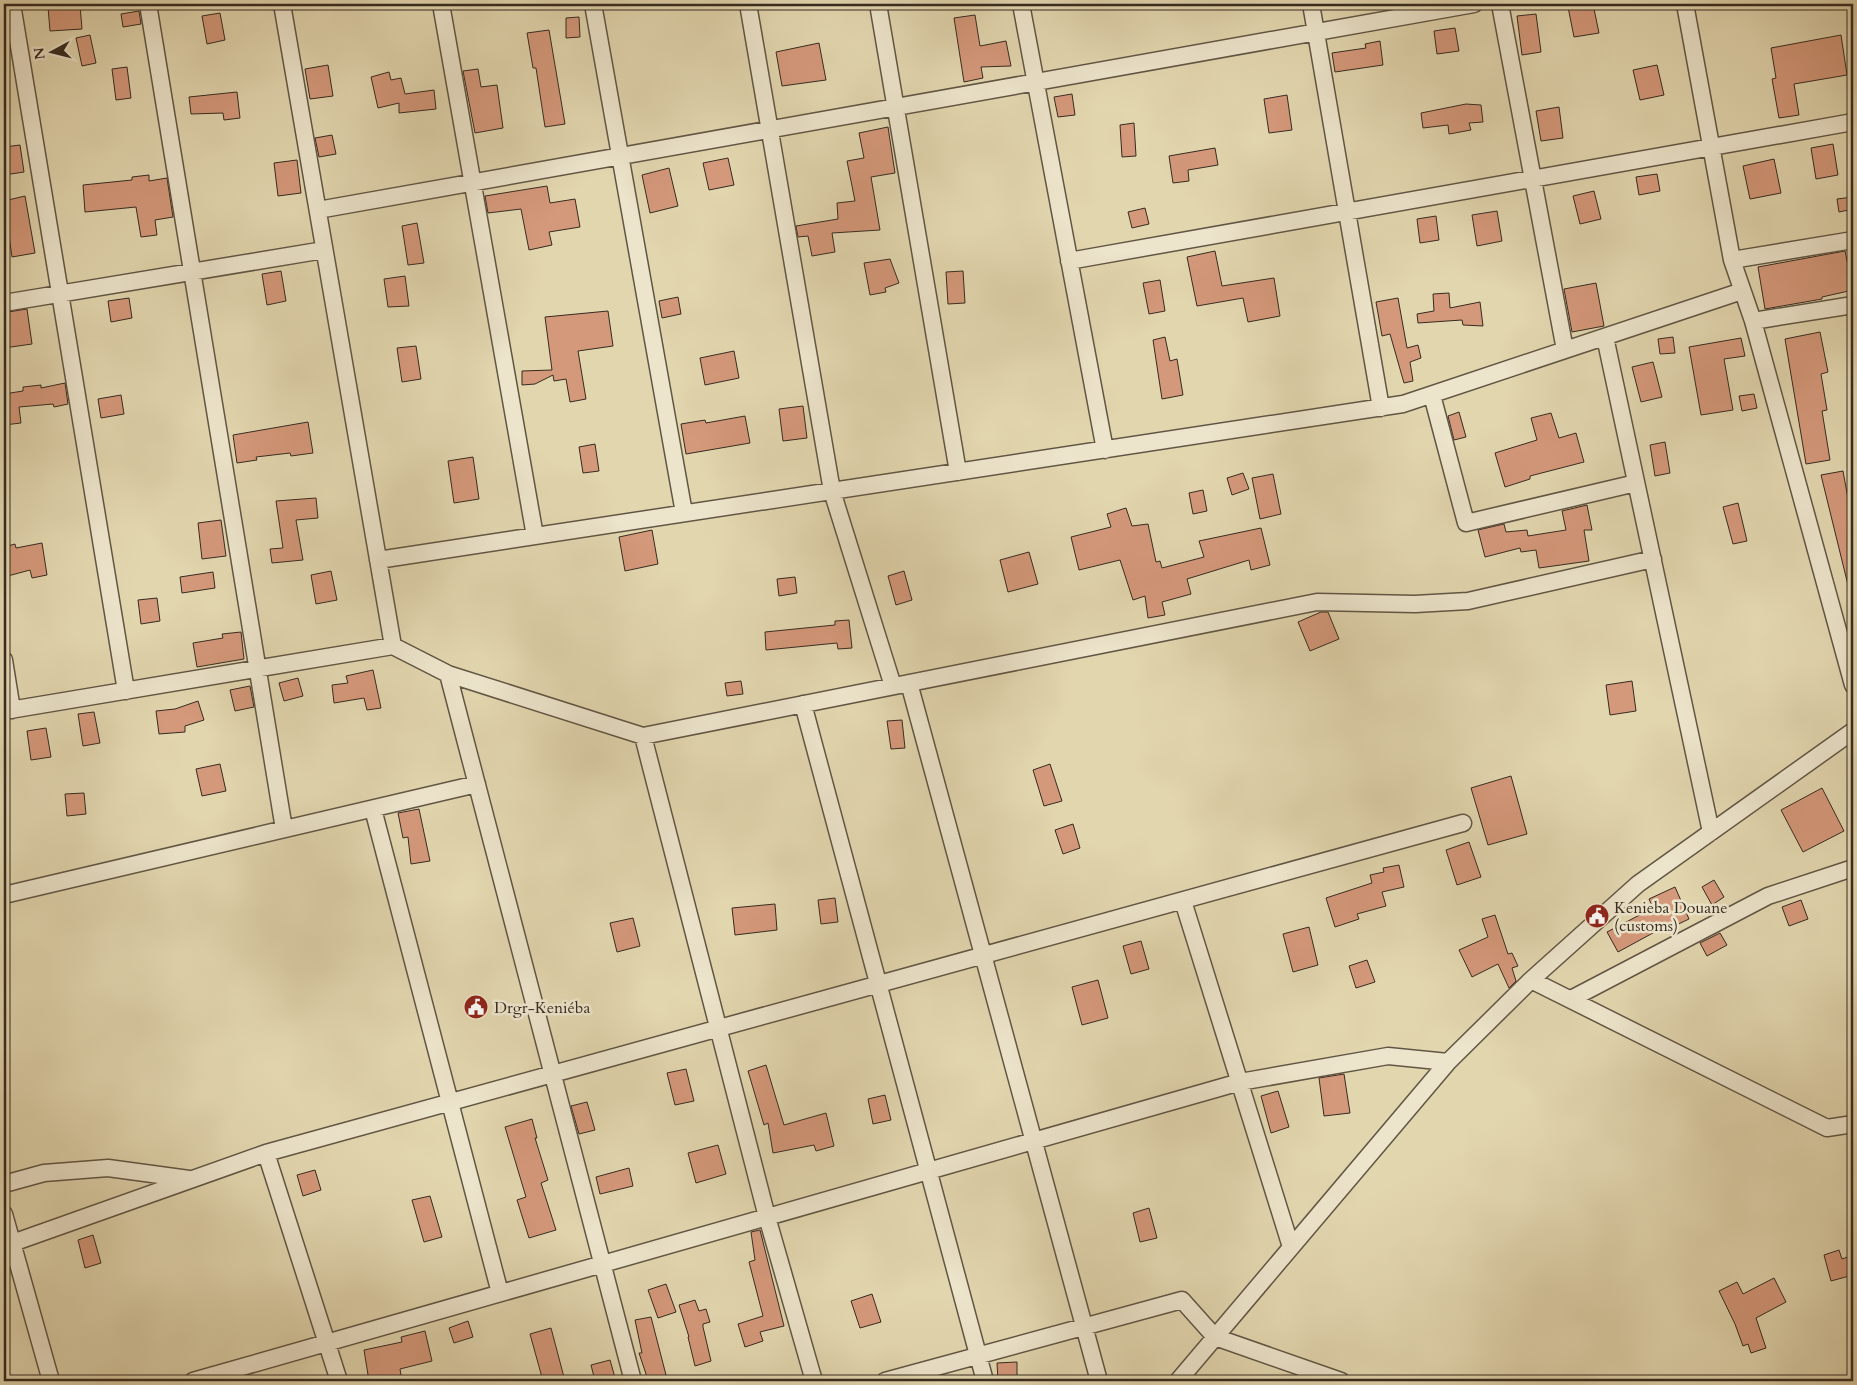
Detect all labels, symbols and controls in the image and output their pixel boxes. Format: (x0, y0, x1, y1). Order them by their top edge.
north arrow (28, 28, 78, 78)
text: N (29, 46, 50, 61)
place label: Kenieba Douane (customs) (1614, 897, 1728, 937)
public building icon: Kenieba Douane (customs) (1584, 903, 1610, 929)
public building icon: Drgr-Keniéba (463, 994, 489, 1020)
place label: Drgr-Keniéba (494, 997, 590, 1019)

